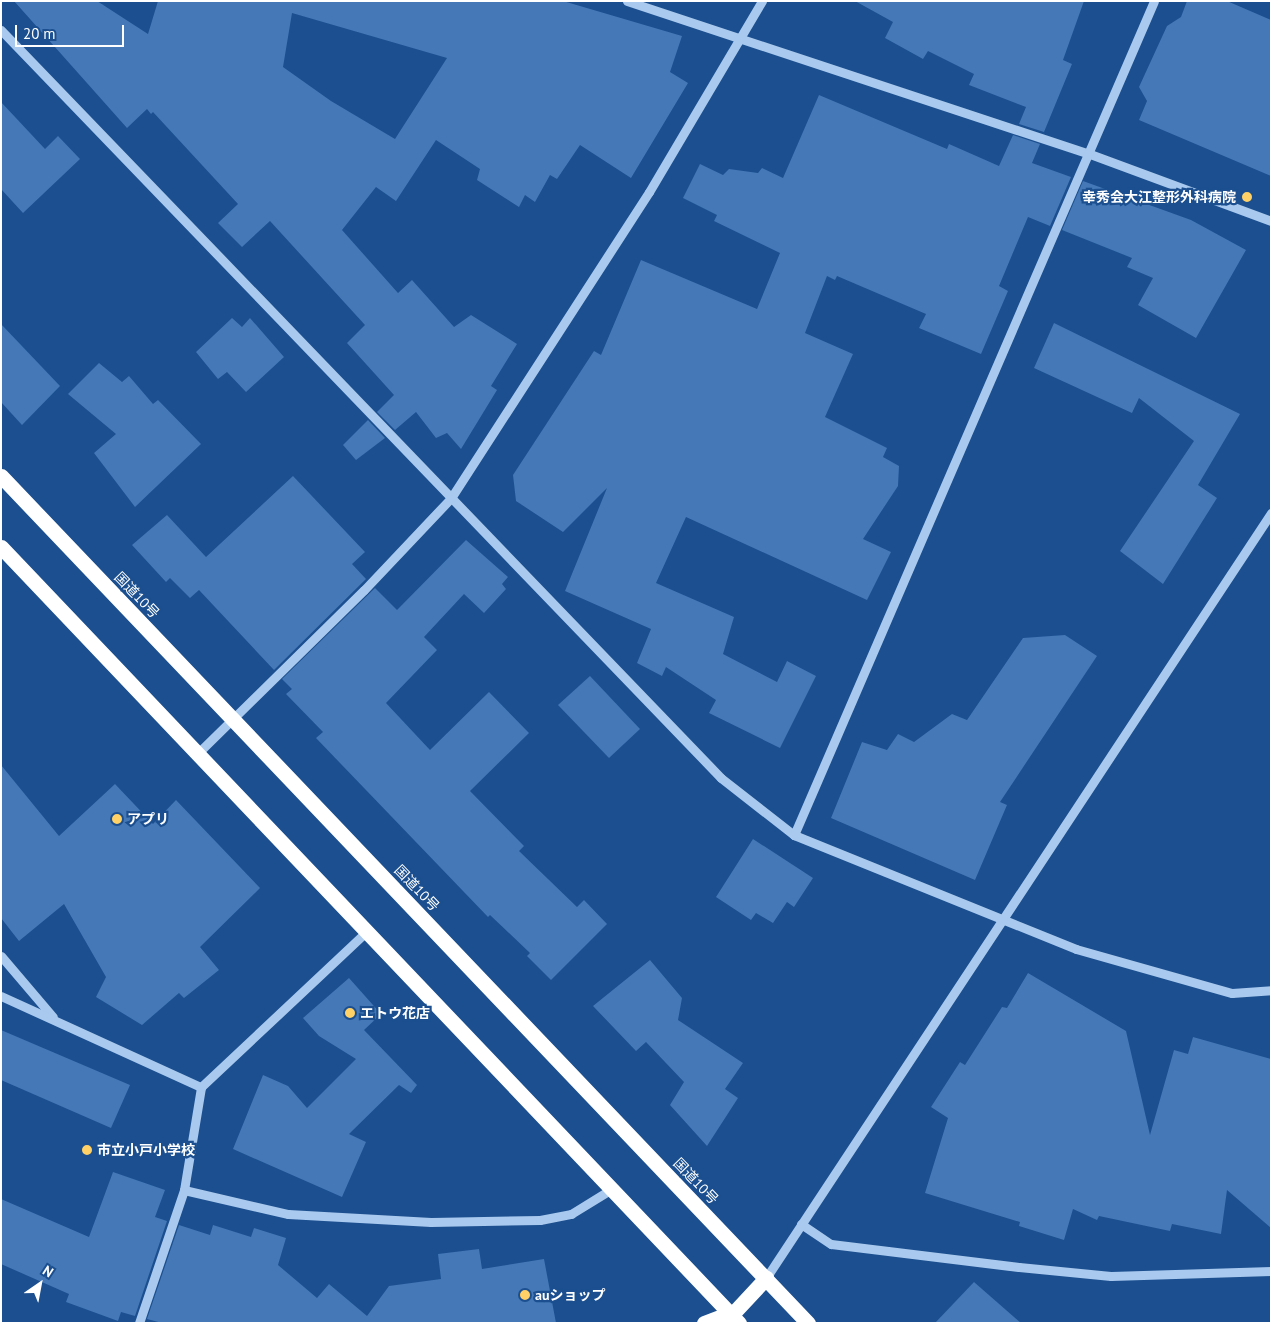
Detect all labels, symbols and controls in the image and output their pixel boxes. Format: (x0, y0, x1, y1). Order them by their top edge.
scale bar (18, 15, 126, 47)
text: 20 m (23, 24, 56, 43)
place label: 幸秀会大江整形外科病院 (1082, 189, 1236, 205)
marker: 幸秀会大江整形外科病院 (1240, 190, 1254, 204)
street label: 国道10号 (111, 569, 163, 621)
place label: アプリ (127, 811, 169, 827)
marker: アプリ (111, 813, 123, 825)
street label: 国道10号 (391, 862, 443, 914)
place label: エトウ花店 (360, 1005, 430, 1021)
marker: エトウ花店 (344, 1007, 356, 1019)
place label: 市立小戸小学校 (97, 1142, 195, 1158)
marker: 市立小戸小学校 (81, 1144, 93, 1156)
street label: 国道10号 (670, 1155, 722, 1207)
north arrow (15, 1259, 65, 1309)
text: N (39, 1261, 57, 1281)
place label: auショップ (535, 1287, 605, 1303)
marker: auショップ (519, 1289, 531, 1301)

